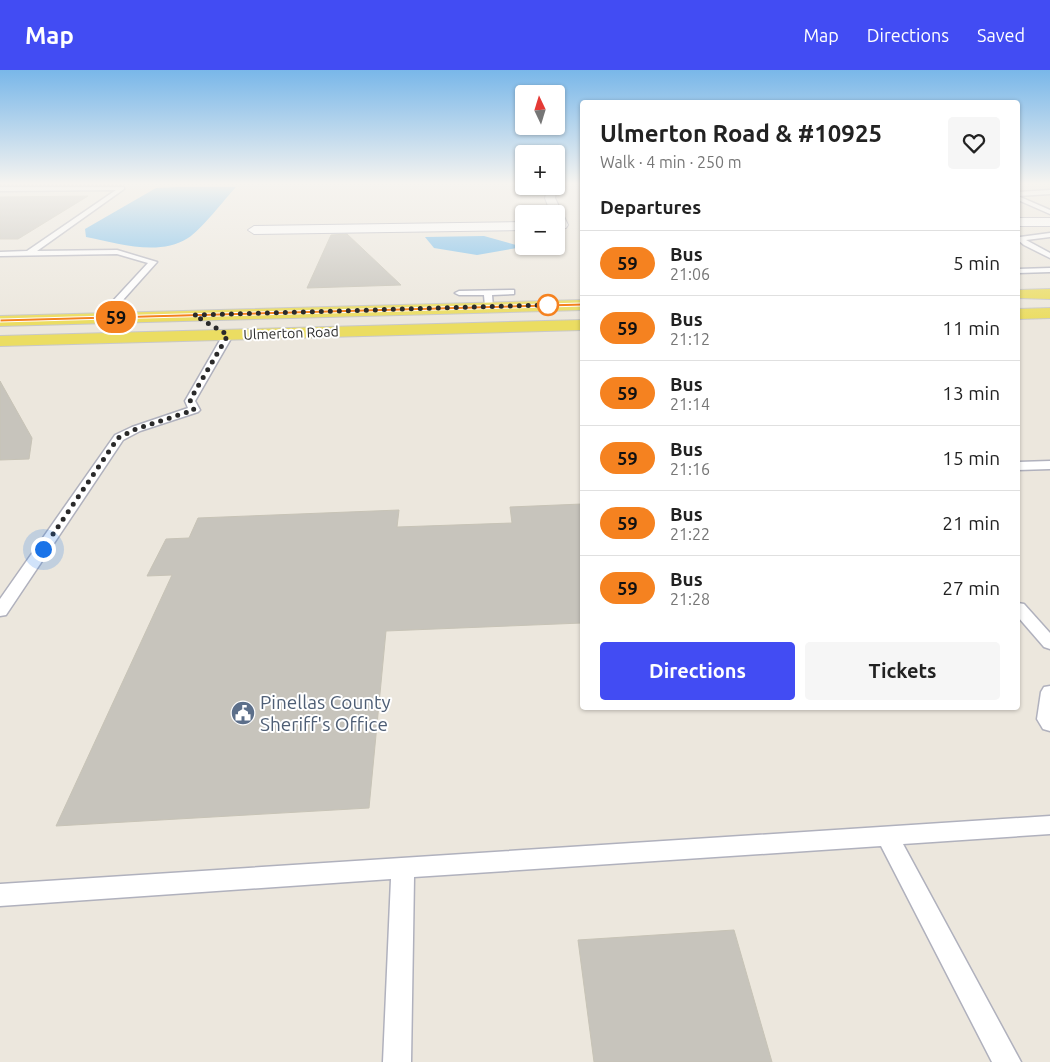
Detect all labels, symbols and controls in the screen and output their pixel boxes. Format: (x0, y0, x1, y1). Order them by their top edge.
text: Map (25, 22, 74, 49)
text: Map (803, 25, 839, 45)
text: Directions (867, 25, 949, 45)
text: Saved (977, 25, 1025, 45)
north arrow (515, 85, 565, 135)
map controls (515, 85, 565, 255)
button: heart (948, 117, 1000, 169)
text: Ulmerton Road & #10925 (600, 120, 882, 147)
button: + (515, 145, 565, 195)
text: Walk · 4 min · 250 m (600, 153, 742, 171)
text: Departures (600, 196, 701, 218)
button: − (515, 205, 565, 255)
text: Bus (670, 243, 703, 265)
text: 5 min (953, 252, 1000, 274)
text: 59 (617, 253, 638, 273)
text: 21:06 (670, 265, 710, 283)
unlabelled marker (537, 294, 559, 316)
line badge: 59 (94, 301, 138, 333)
text: 59 (106, 307, 126, 327)
text: Bus (670, 308, 703, 330)
text: 11 min (942, 317, 1000, 339)
text: 59 (617, 318, 638, 338)
street label: Ulmerton Road (243, 323, 339, 343)
text: 21:12 (670, 330, 710, 348)
text: Bus (670, 373, 703, 395)
text: 13 min (942, 382, 1000, 404)
text: 59 (617, 383, 638, 403)
text: 21:14 (670, 395, 710, 413)
text: Bus (670, 438, 703, 460)
text: 15 min (942, 447, 1000, 469)
text: 59 (617, 448, 638, 468)
text: 21:16 (670, 460, 710, 478)
text: Bus (670, 503, 703, 525)
text: 21 min (942, 512, 1000, 534)
text: 59 (617, 513, 638, 533)
text: 21:22 (670, 525, 710, 543)
your location (31, 537, 56, 562)
text: Bus (670, 568, 703, 590)
text: 27 min (942, 577, 1000, 599)
text: 59 (617, 578, 638, 598)
text: 21:28 (670, 590, 710, 608)
button: Directions (600, 642, 795, 700)
button: Tickets (805, 642, 1000, 700)
place label: Pinellas County Sheriff's Office (260, 691, 391, 735)
public building icon: Pinellas County Sheriff's Office (230, 700, 256, 726)

